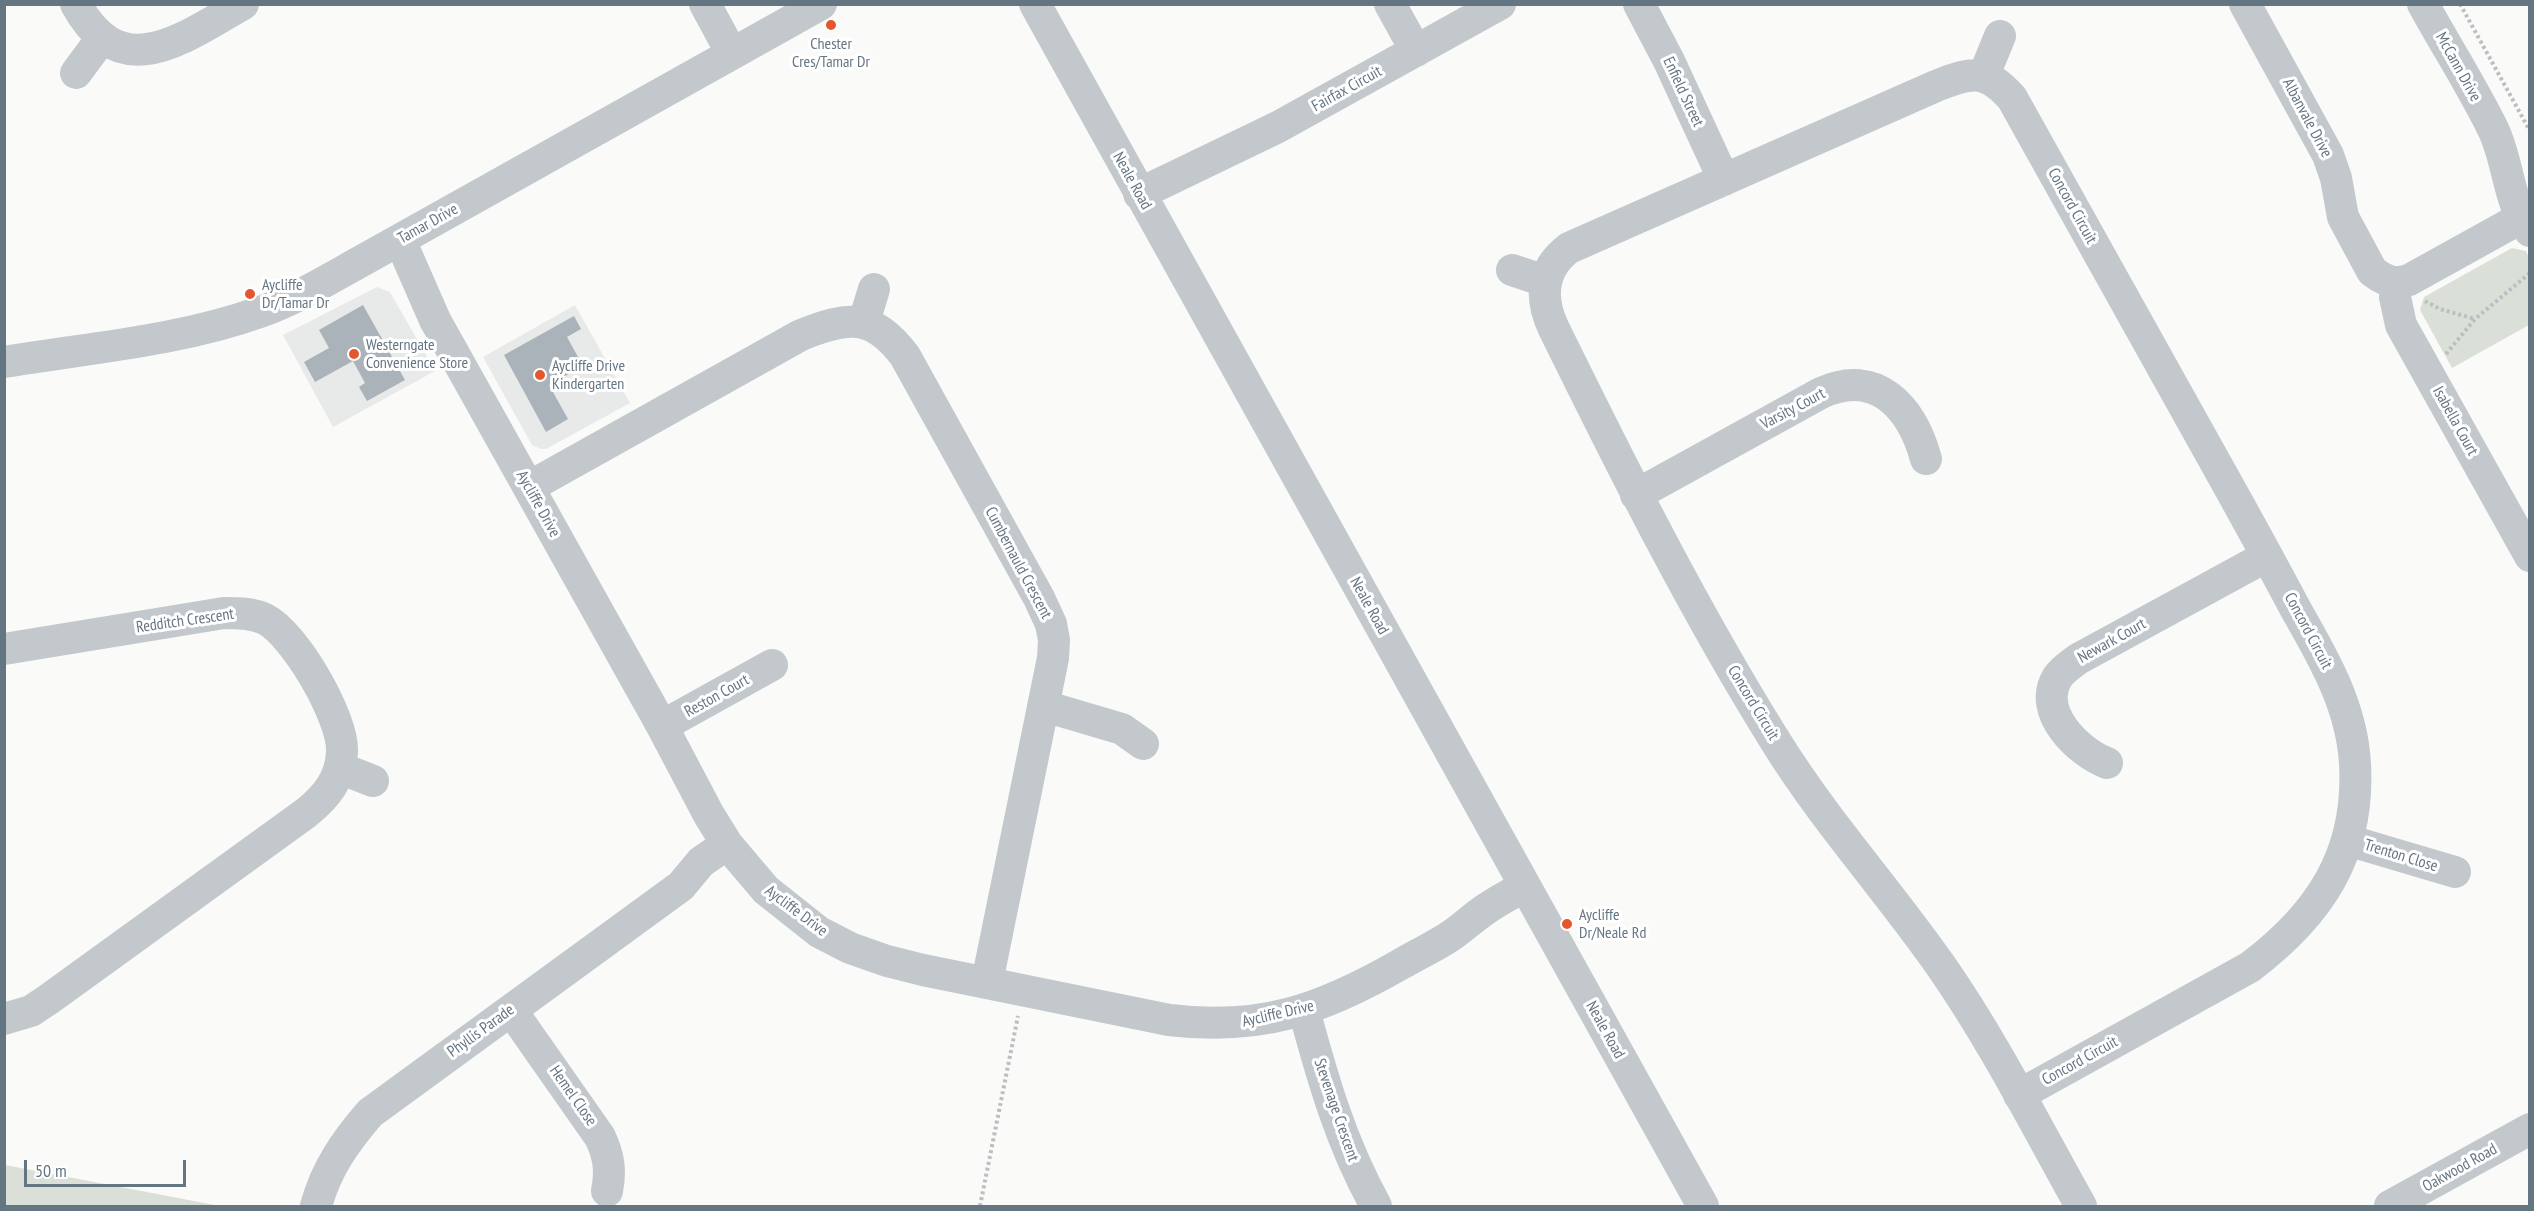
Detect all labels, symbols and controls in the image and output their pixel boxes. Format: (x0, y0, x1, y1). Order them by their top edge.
marker: Chester Cres/Tamar Dr (824, 18, 838, 32)
street label: McCann Drive (2431, 29, 2485, 105)
place label: Chester Cres/Tamar Dr (792, 34, 870, 72)
street label: Enfield Street (1659, 54, 1707, 130)
street label: Fairfax Circuit (1309, 62, 1385, 116)
street label: Albanvale Drive (2278, 75, 2336, 161)
street label: Neale Road (1108, 149, 1156, 213)
street label: Concord Circuit (2043, 165, 2101, 247)
street label: Tamar Drive (395, 200, 461, 248)
place label: Aycliffe Dr/Tamar Dr (262, 275, 329, 313)
marker: Aycliffe Dr/Tamar Dr (243, 287, 257, 301)
place label: Westerngate Convenience Store (366, 335, 468, 373)
marker: Westerngate Convenience Store (347, 347, 361, 361)
place label: Aycliffe Drive Kindergarten (552, 356, 625, 394)
marker: Aycliffe Drive Kindergarten (533, 368, 547, 382)
street label: Isabella Court (2428, 383, 2482, 459)
street label: Varsity Court (1758, 384, 1828, 434)
street label: Aycliffe Drive (512, 467, 564, 541)
street label: Cumbernauld Crescent (980, 504, 1056, 622)
street label: Neale Road (1345, 574, 1393, 638)
street label: Concord Circuit (2280, 590, 2336, 672)
street label: Redditch Crescent (135, 605, 235, 637)
street label: Newark Court (2075, 614, 2149, 668)
street label: Concord Circuit (1723, 662, 1783, 744)
street label: Reston Court (681, 670, 753, 722)
street label: Trenton Close (2362, 836, 2440, 876)
street label: Aycliffe Drive (761, 881, 831, 941)
place label: Aycliffe Dr/Neale Rd (1579, 905, 1646, 943)
marker: Aycliffe Dr/Neale Rd (1560, 917, 1574, 931)
street label: Aycliffe Drive (1240, 996, 1316, 1032)
street label: Neale Road (1581, 998, 1629, 1062)
street label: Phyllis Parade (444, 1000, 518, 1062)
street label: Concord Circuit (2039, 1032, 2121, 1090)
street label: Stevenage Crescent (1309, 1056, 1363, 1164)
street label: Hemel Close (545, 1062, 601, 1130)
street label: Oakwood Road (2419, 1140, 2501, 1196)
scale bar (27, 1148, 189, 1186)
text: 50 m (35, 1159, 67, 1182)

